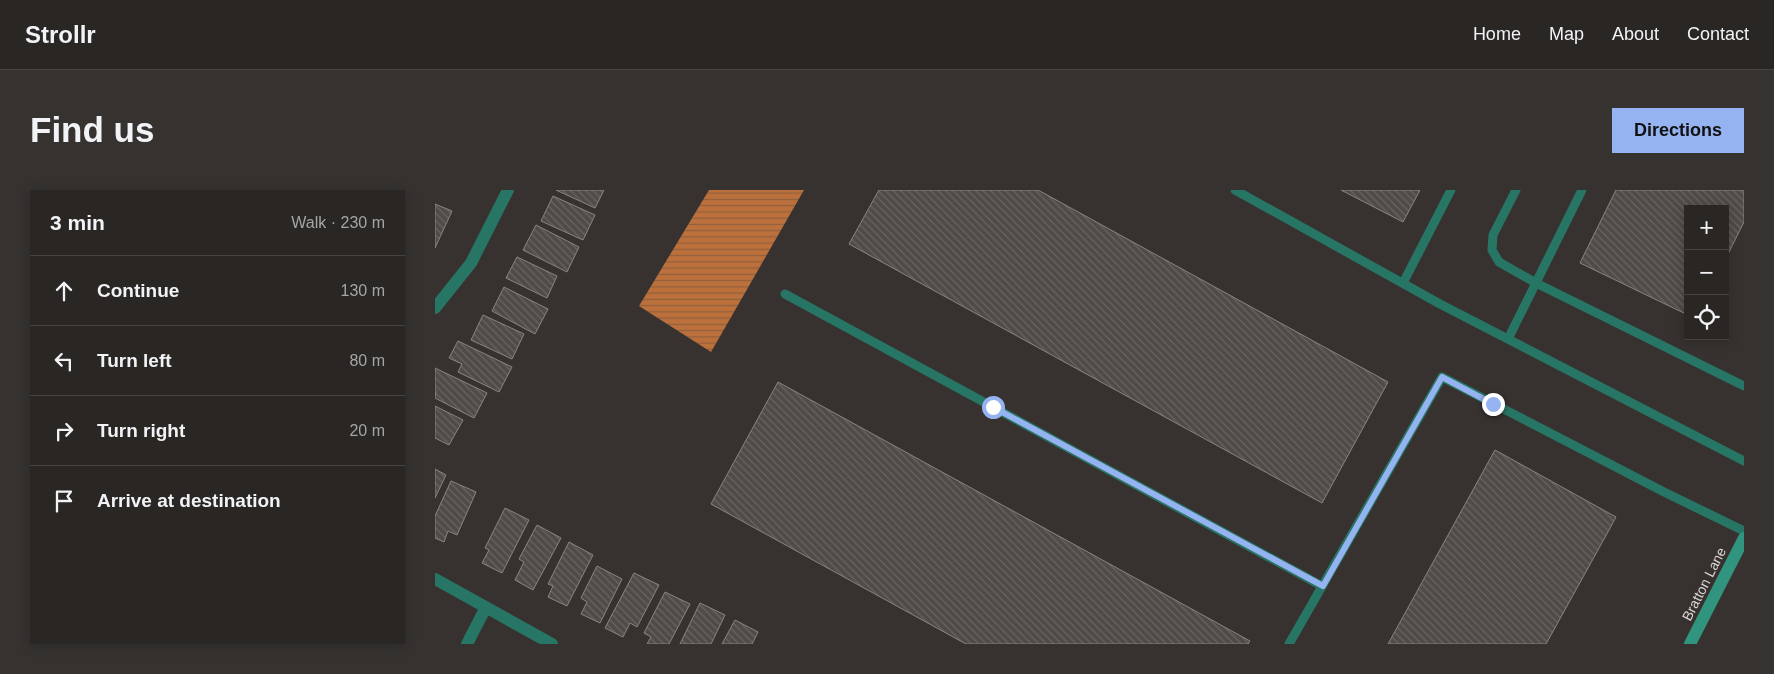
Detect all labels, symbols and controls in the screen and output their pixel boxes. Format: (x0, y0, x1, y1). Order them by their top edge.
text: Strollr (25, 21, 96, 48)
text: Home (1473, 24, 1521, 44)
text: Map (1549, 24, 1584, 44)
text: About (1612, 24, 1659, 44)
text: Contact (1687, 24, 1749, 44)
button: Directions (1612, 108, 1744, 153)
text: Find us (30, 110, 154, 149)
map controls (1684, 205, 1729, 340)
button: + (1684, 205, 1729, 250)
text: 3 min (50, 211, 105, 234)
text: Walk · 230 m (291, 214, 385, 231)
button: − (1684, 250, 1729, 295)
icon: ahead (50, 277, 78, 305)
text: Continue (97, 280, 179, 301)
text: 130 m (341, 282, 385, 299)
button: locate (1684, 295, 1729, 340)
icon: left (50, 347, 78, 375)
text: Turn left (97, 350, 172, 371)
text: 80 m (349, 352, 385, 369)
route end (1482, 393, 1505, 416)
route start (982, 396, 1005, 419)
icon: right (50, 417, 78, 445)
text: Turn right (97, 420, 185, 441)
text: 20 m (349, 422, 385, 439)
icon: arrive (50, 487, 78, 515)
text: Arrive at destination (97, 490, 281, 511)
street label: Bratton Lane (1679, 544, 1729, 623)

